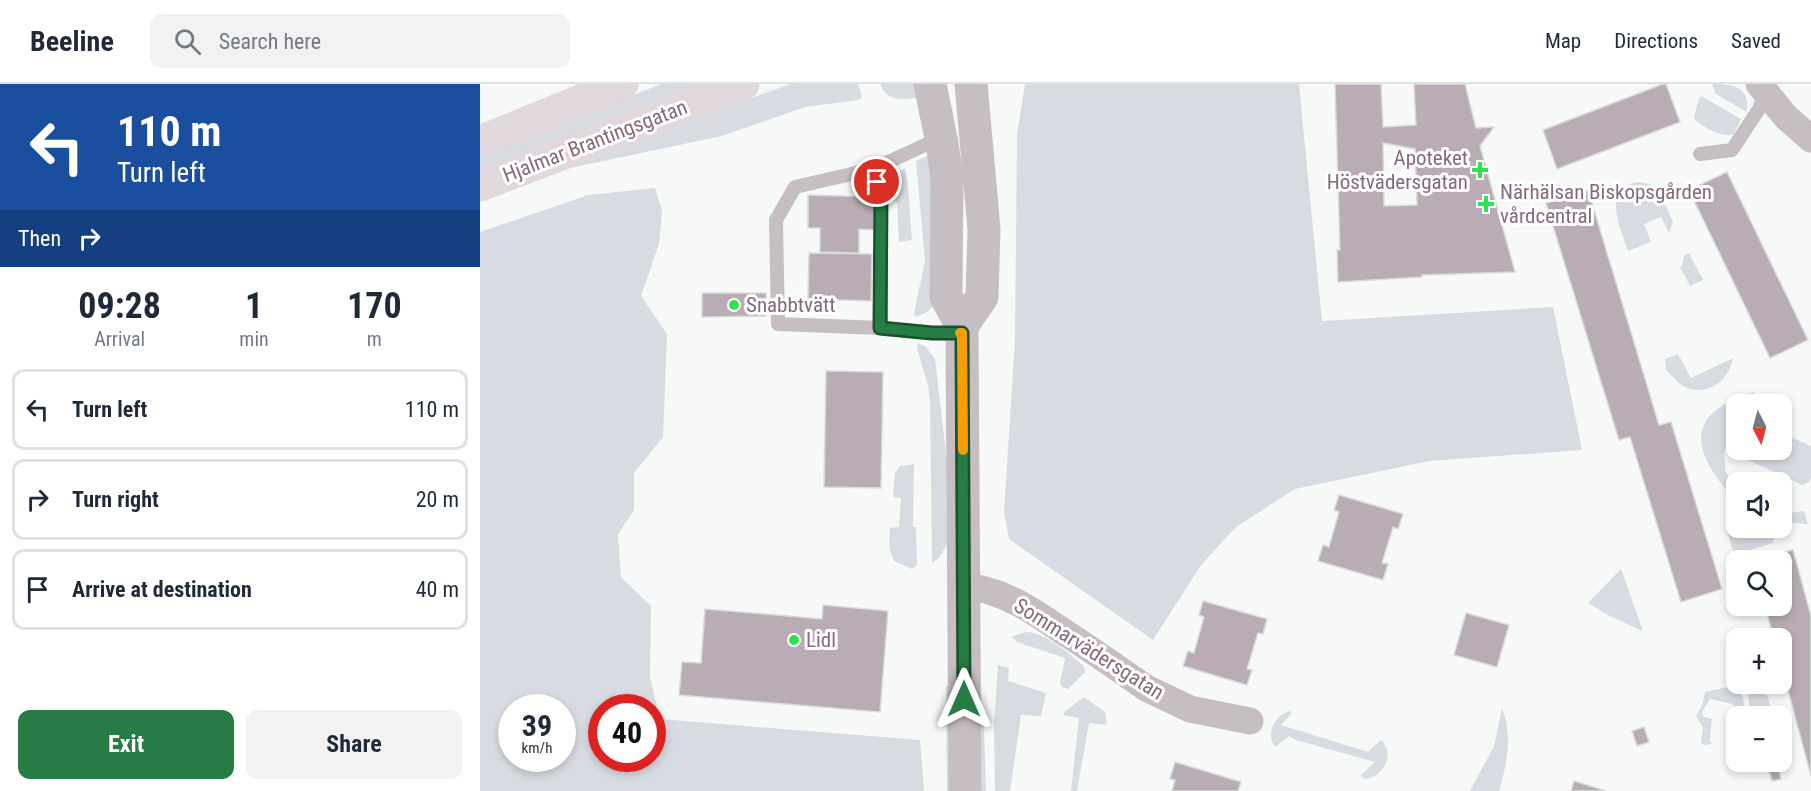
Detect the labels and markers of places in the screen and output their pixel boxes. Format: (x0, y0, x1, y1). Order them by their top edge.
place label: Apoteket Höstvädersgatan (1327, 146, 1468, 194)
pin (851, 156, 902, 207)
marker: Apoteket Höstvädersgatan (1473, 163, 1487, 177)
place label: Närhälsan Biskopsgården vårdcentral (1500, 180, 1712, 228)
marker: Närhälsan Biskopsgården vårdcentral (1477, 195, 1495, 213)
place label: Snabbtvätt (746, 293, 835, 317)
marker: Snabbtvätt (727, 298, 741, 312)
place label: Lidl (806, 628, 836, 652)
marker: Lidl (787, 633, 801, 647)

